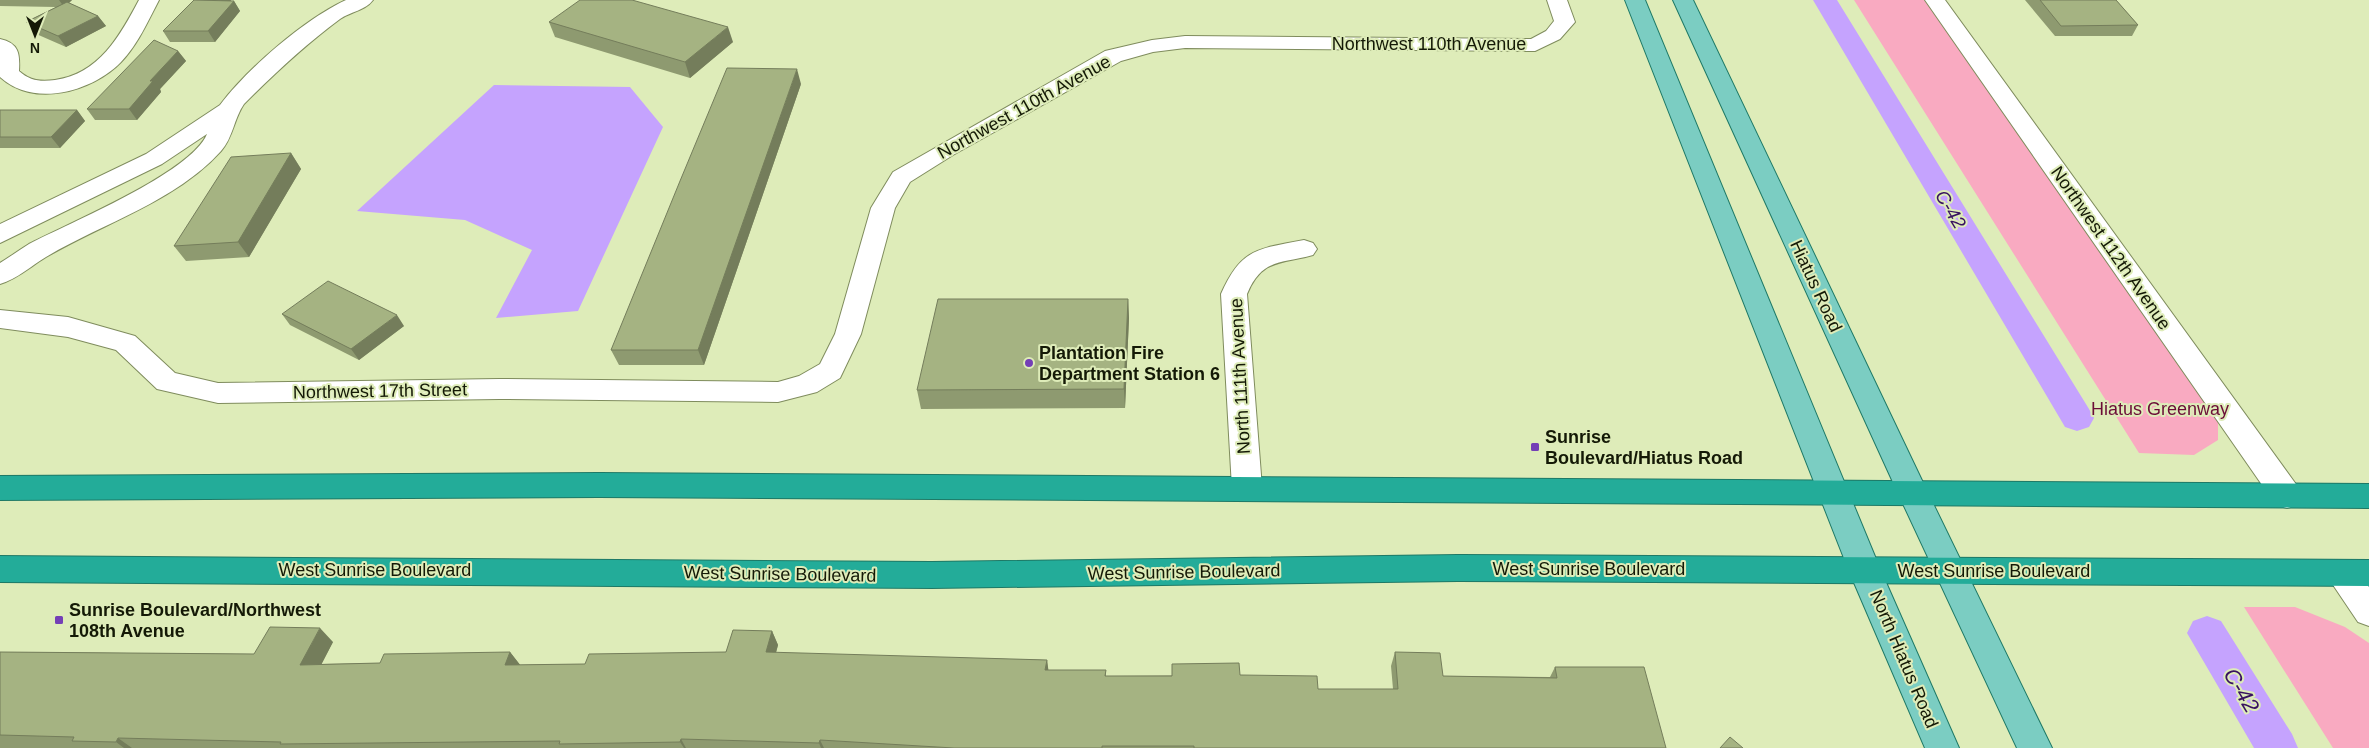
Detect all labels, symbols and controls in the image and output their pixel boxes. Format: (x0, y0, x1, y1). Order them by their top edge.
north arrow (10, 10, 60, 60)
street label: Northwest 110th Avenue (1332, 34, 1526, 54)
text: N (30, 40, 40, 56)
street label: Northwest 110th Avenue (934, 51, 1114, 163)
street label: Northwest 112th Avenue (2047, 163, 2175, 333)
water label: C-42 (1931, 186, 1970, 233)
street label: Hiatus Road (1786, 237, 1846, 335)
street label: North 111th Avenue (1226, 298, 1254, 454)
place label: Plantation Fire Department Station 6 (1039, 343, 1220, 384)
marker: Plantation Fire Department Station 6 (1023, 357, 1035, 369)
street label: Northwest 17th Street (293, 379, 467, 403)
park label: Hiatus Greenway (2091, 399, 2229, 419)
place label: Sunrise Boulevard/Hiatus Road (1545, 427, 1743, 468)
marker: Sunrise Boulevard/Hiatus Road (1529, 441, 1541, 453)
street label: West Sunrise Boulevard (1493, 559, 1685, 579)
street label: West Sunrise Boulevard (279, 560, 471, 580)
street label: West Sunrise Boulevard (1087, 560, 1281, 584)
street label: West Sunrise Boulevard (1898, 561, 2090, 581)
street label: West Sunrise Boulevard (683, 562, 877, 586)
street label: North Hiatus Road (1866, 587, 1942, 731)
place label: Sunrise Boulevard/Northwest 108th Avenue (69, 600, 321, 641)
marker: Sunrise Boulevard/Northwest 108th Avenue (53, 614, 65, 626)
water label: C-42 (2219, 663, 2265, 717)

